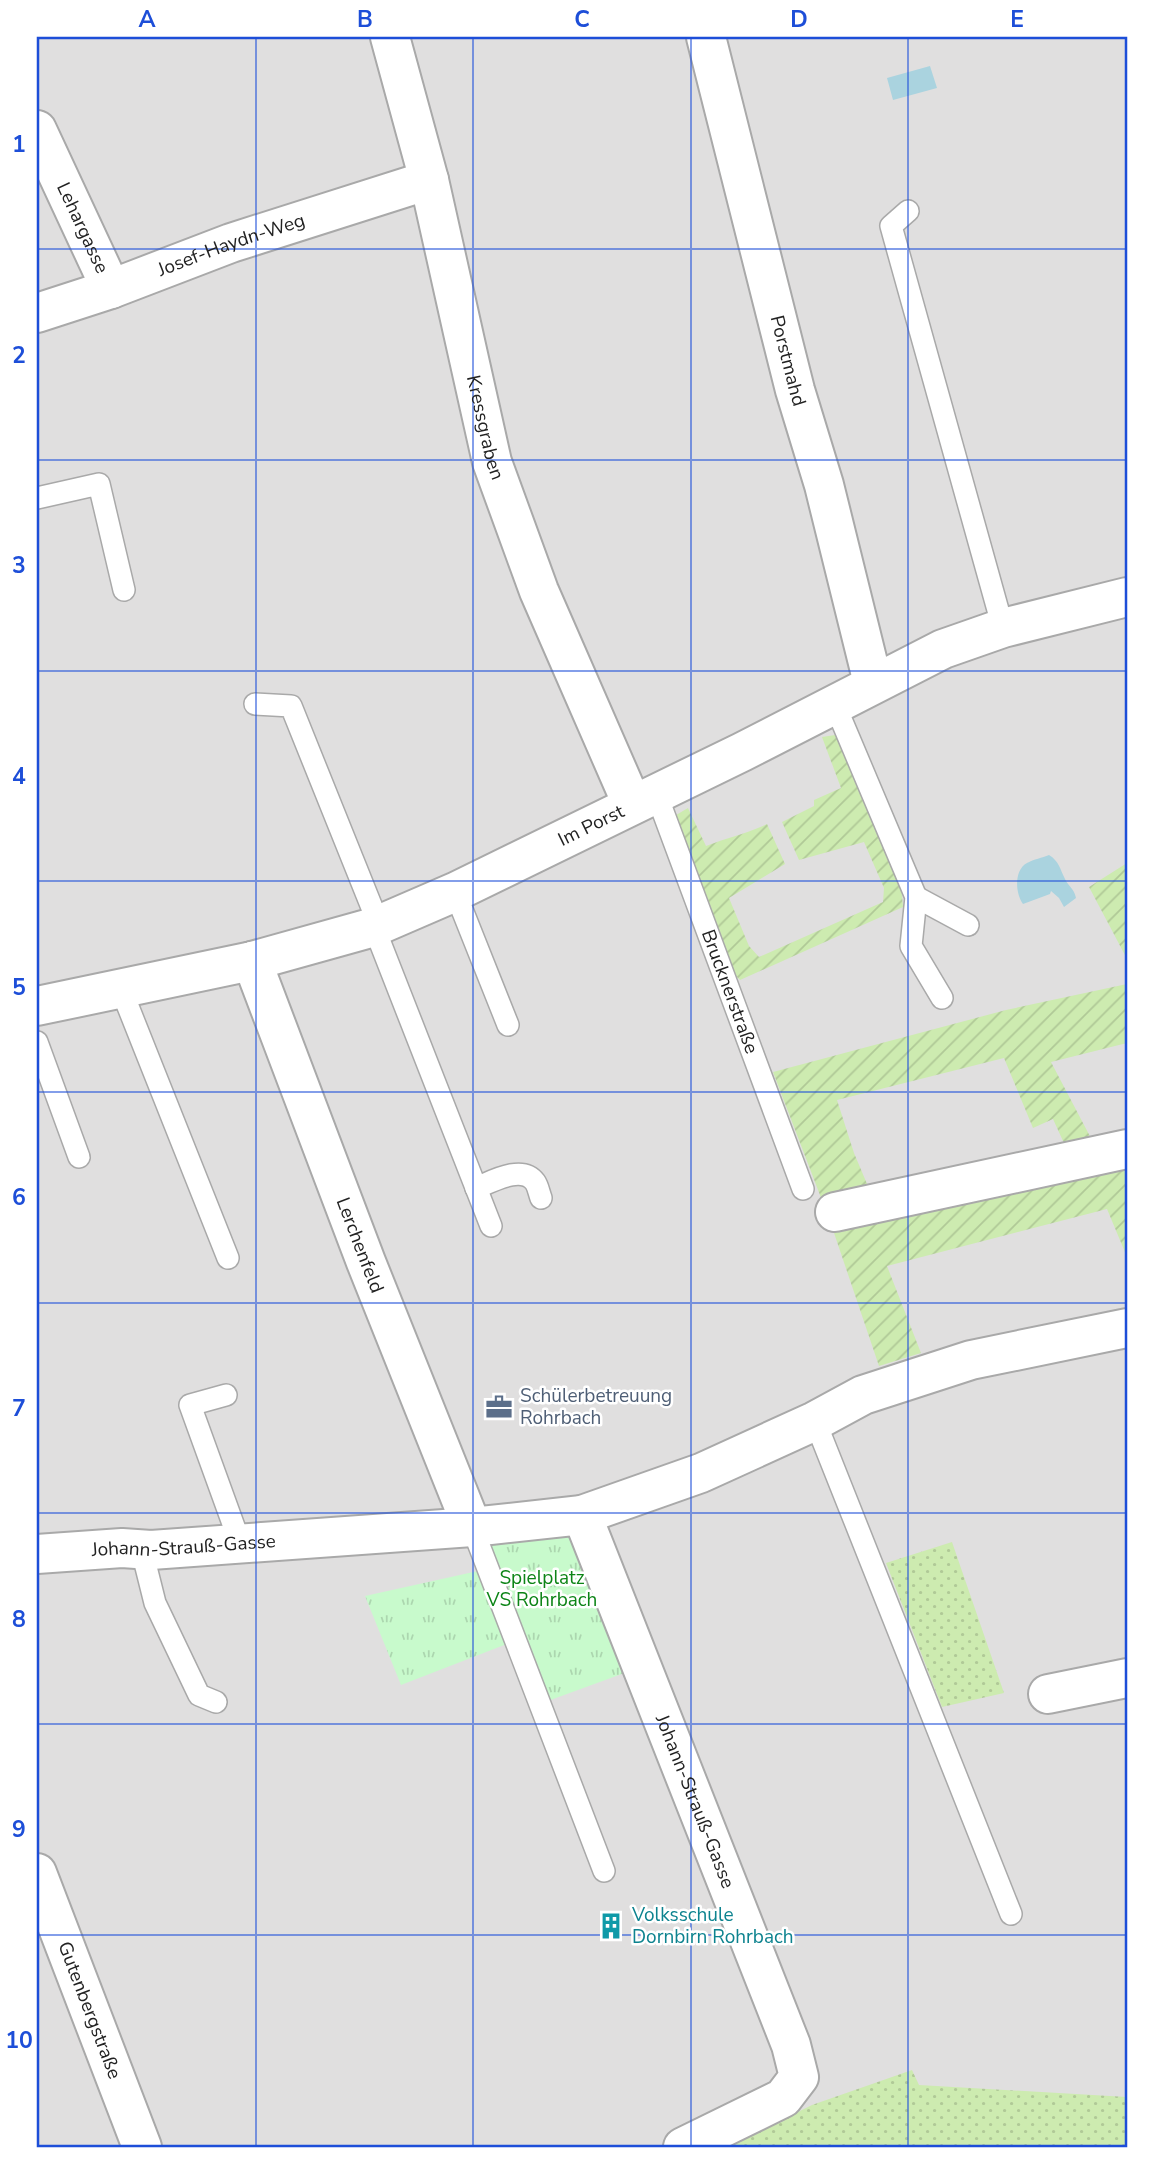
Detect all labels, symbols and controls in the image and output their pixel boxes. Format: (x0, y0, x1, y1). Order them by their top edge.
text: A (138, 4, 156, 35)
text: B (357, 4, 373, 35)
text: C (574, 4, 590, 35)
text: D (790, 4, 808, 35)
text: E (1010, 4, 1024, 35)
text: 1 (12, 129, 26, 160)
street label: Lehargasse (50, 178, 115, 278)
street label: Josef-Haydn-Weg (153, 207, 308, 283)
street label: Porstmahd (764, 313, 812, 409)
text: 2 (12, 340, 26, 371)
street label: Kressgraben (460, 373, 510, 484)
text: 3 (12, 550, 26, 581)
text: 4 (12, 761, 26, 792)
street label: Im Porst (554, 798, 629, 853)
street label: Brucknerstraße (695, 926, 765, 1057)
text: 5 (12, 972, 26, 1003)
text: 6 (12, 1182, 26, 1213)
street label: Lerchenfeld (330, 1194, 390, 1297)
place label: Schülerbetreuung Rohrbach (520, 1383, 672, 1431)
office icon: Schülerbetreuung Rohrbach (484, 1392, 514, 1422)
text: 7 (12, 1393, 26, 1424)
street label: Johann-Strauß-Gasse (90, 1528, 277, 1563)
park label: Spielplatz VS Rohrbach (486, 1565, 597, 1613)
text: 8 (12, 1604, 26, 1635)
street label: Johann-Strauß-Gasse (649, 1710, 741, 1892)
text: 9 (12, 1814, 26, 1845)
place label: Volksschule Dornbirn Rohrbach (631, 1902, 794, 1950)
building icon: Volksschule Dornbirn Rohrbach (596, 1911, 626, 1941)
street label: Gutenbergstraße (51, 1938, 128, 2083)
text: 10 (5, 2025, 33, 2056)

